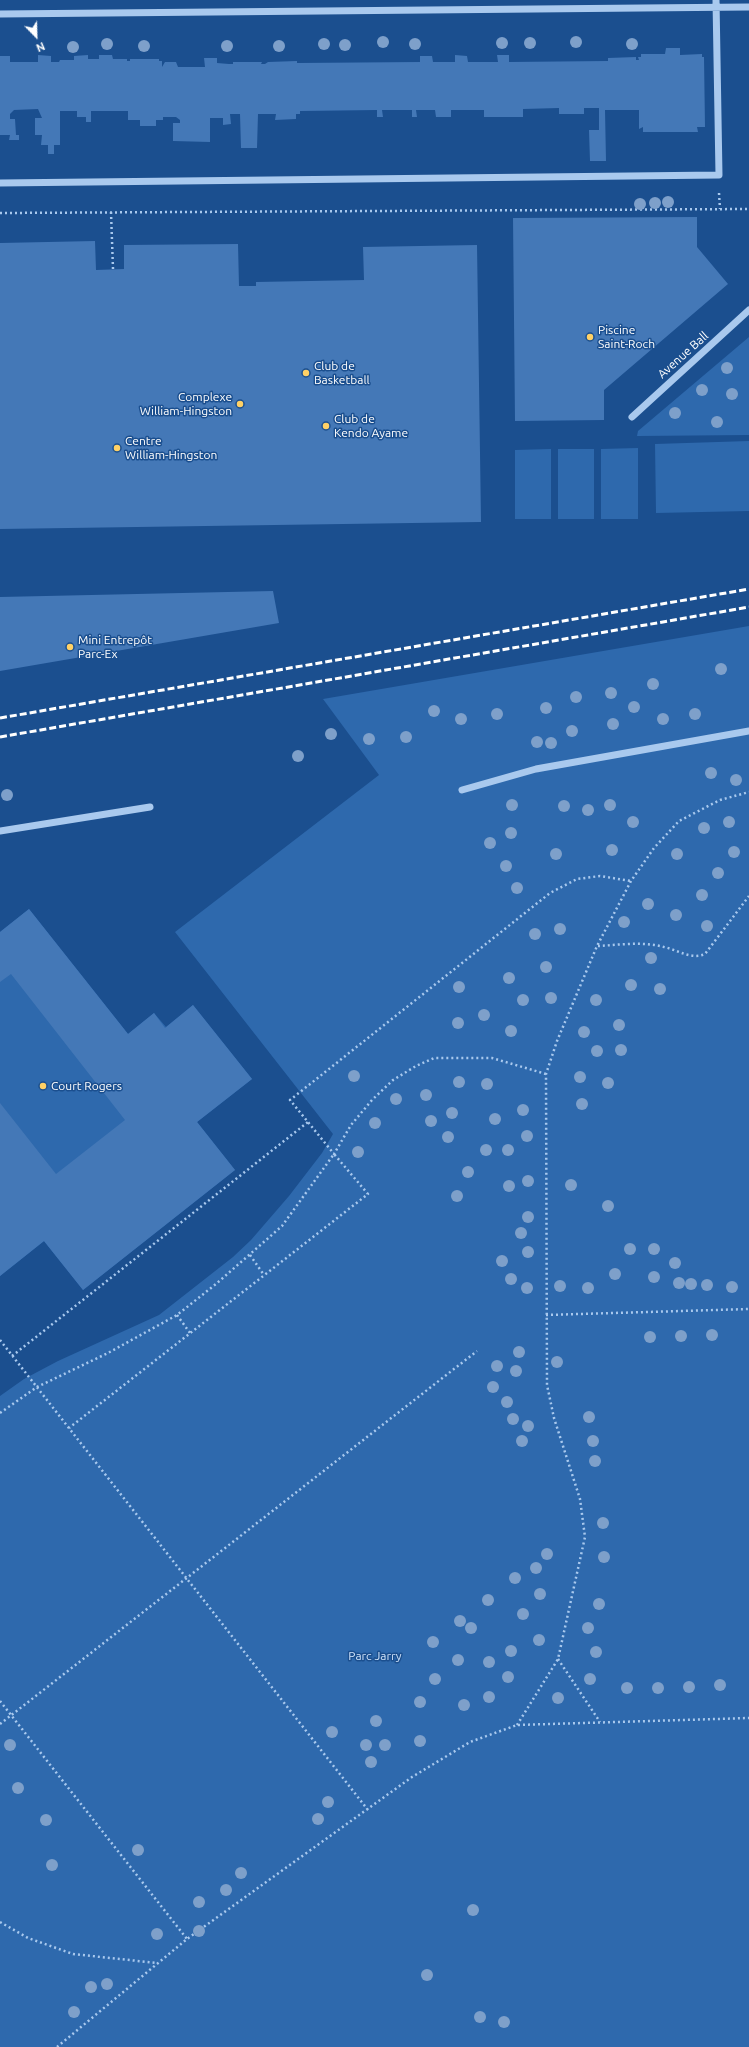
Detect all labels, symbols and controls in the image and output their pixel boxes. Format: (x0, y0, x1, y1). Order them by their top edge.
north arrow (16, 16, 56, 56)
text: N (35, 40, 47, 54)
place label: Piscine Saint-Roch (598, 323, 655, 351)
street label: Avenue Ball (655, 328, 711, 382)
marker: Piscine Saint-Roch (585, 332, 595, 342)
place label: Club de Basketball (314, 359, 370, 387)
marker: Club de Basketball (301, 368, 311, 378)
place label: Complexe William-Hingston (140, 390, 232, 418)
marker: Complexe William-Hingston (235, 399, 245, 409)
place label: Club de Kendo Ayame (334, 412, 408, 440)
marker: Club de Kendo Ayame (321, 421, 331, 431)
place label: Centre William-Hingston (125, 434, 217, 462)
marker: Centre William-Hingston (112, 443, 122, 453)
place label: Mini Entrepôt Parc-Ex (78, 633, 152, 661)
marker: Mini Entrepôt Parc-Ex (65, 642, 75, 652)
place label: Court Rogers (51, 1079, 122, 1093)
marker: Court Rogers (38, 1081, 48, 1091)
park label: Parc Jarry (348, 1649, 402, 1663)

